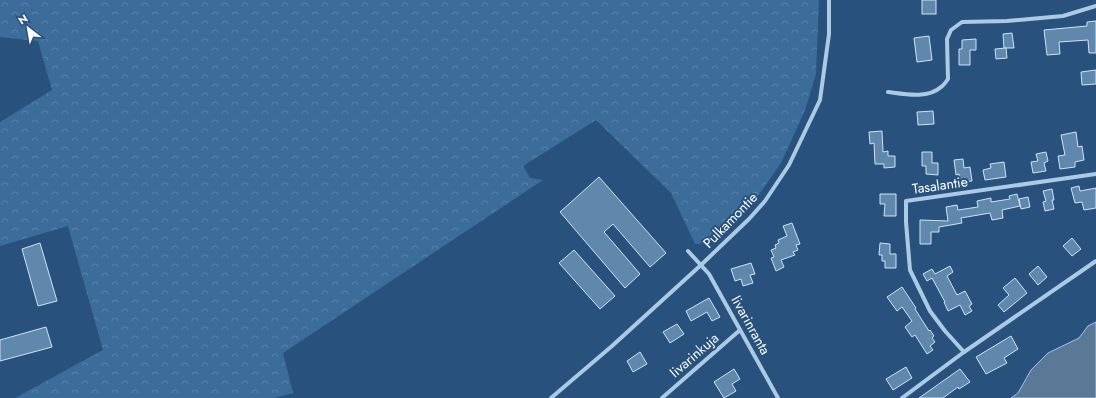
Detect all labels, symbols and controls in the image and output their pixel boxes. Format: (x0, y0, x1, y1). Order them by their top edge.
north arrow (8, 8, 48, 48)
text: N (15, 10, 31, 29)
street label: Tasalantie (911, 171, 969, 199)
street label: Pulkamontie (698, 188, 762, 252)
street label: Iivarinranta (727, 292, 775, 358)
street label: Iivarinkuja (665, 328, 723, 382)

